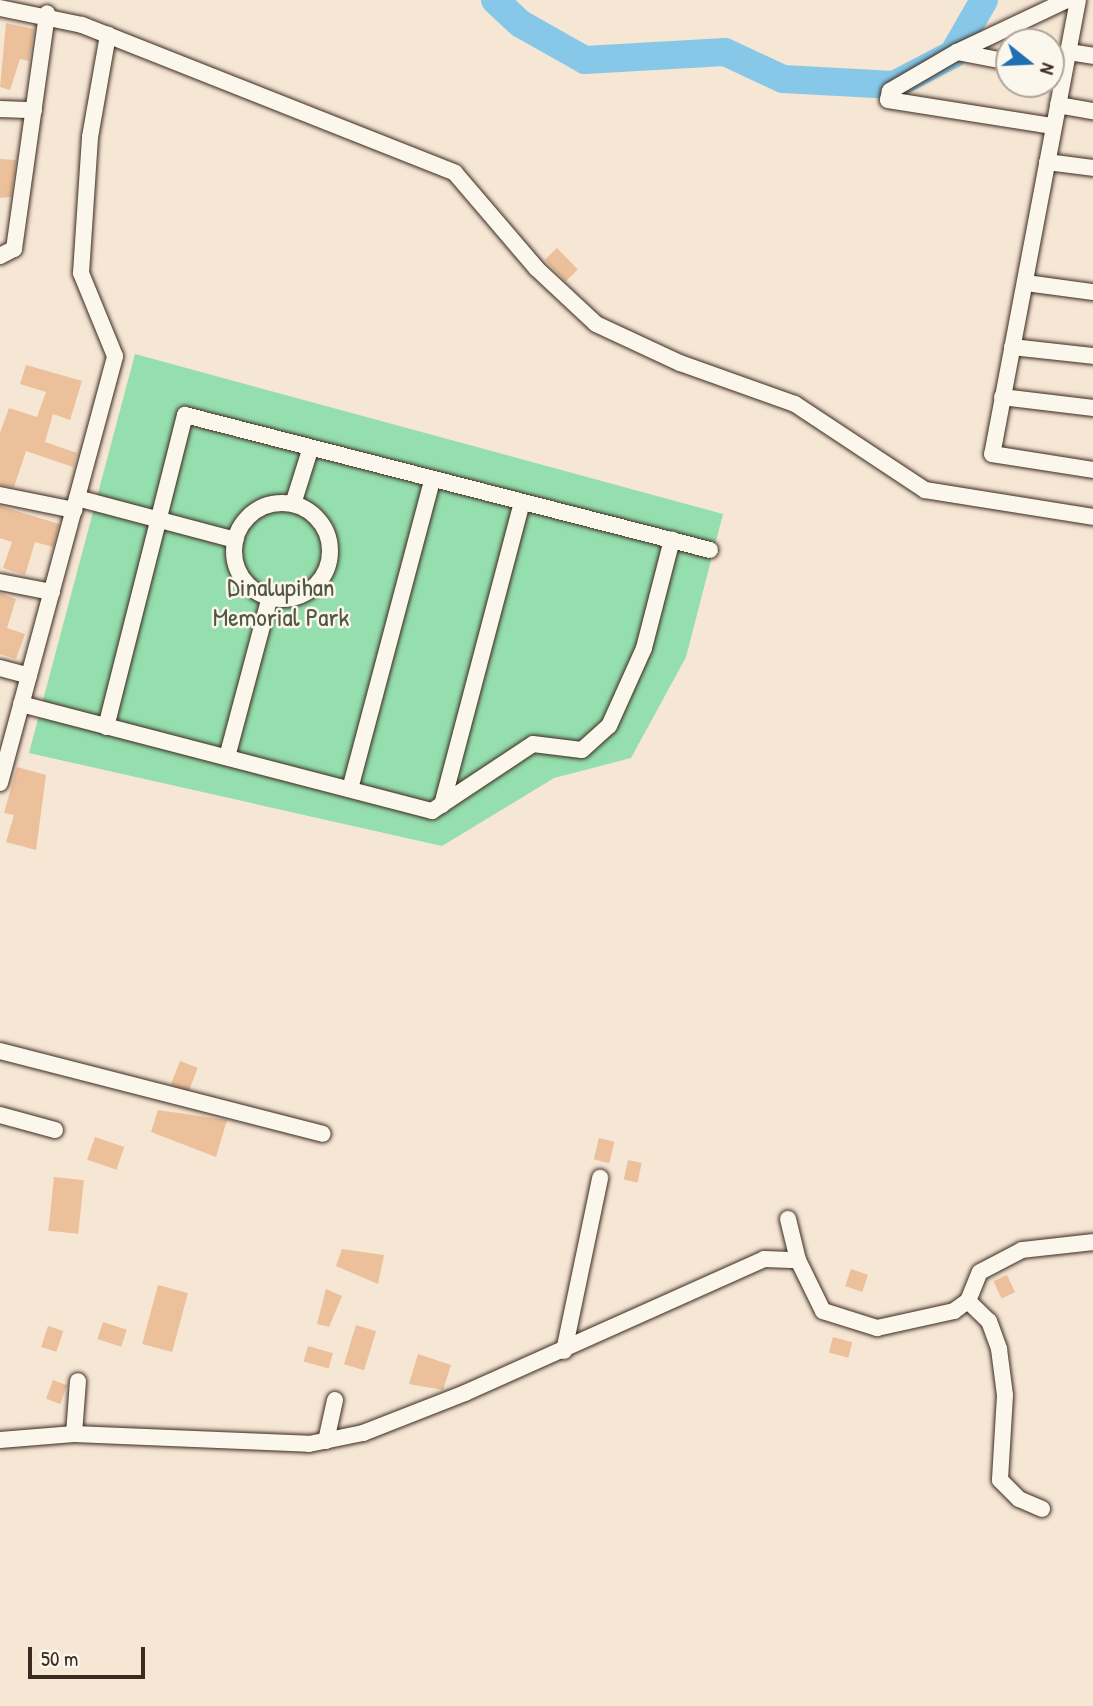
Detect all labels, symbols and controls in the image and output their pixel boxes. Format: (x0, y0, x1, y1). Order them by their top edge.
north arrow (995, 28, 1065, 98)
text: N (1034, 60, 1062, 78)
park label: Dinalupihan Memorial Park (213, 571, 349, 632)
scale bar (32, 1632, 149, 1676)
text: 50 m (41, 1644, 78, 1673)

